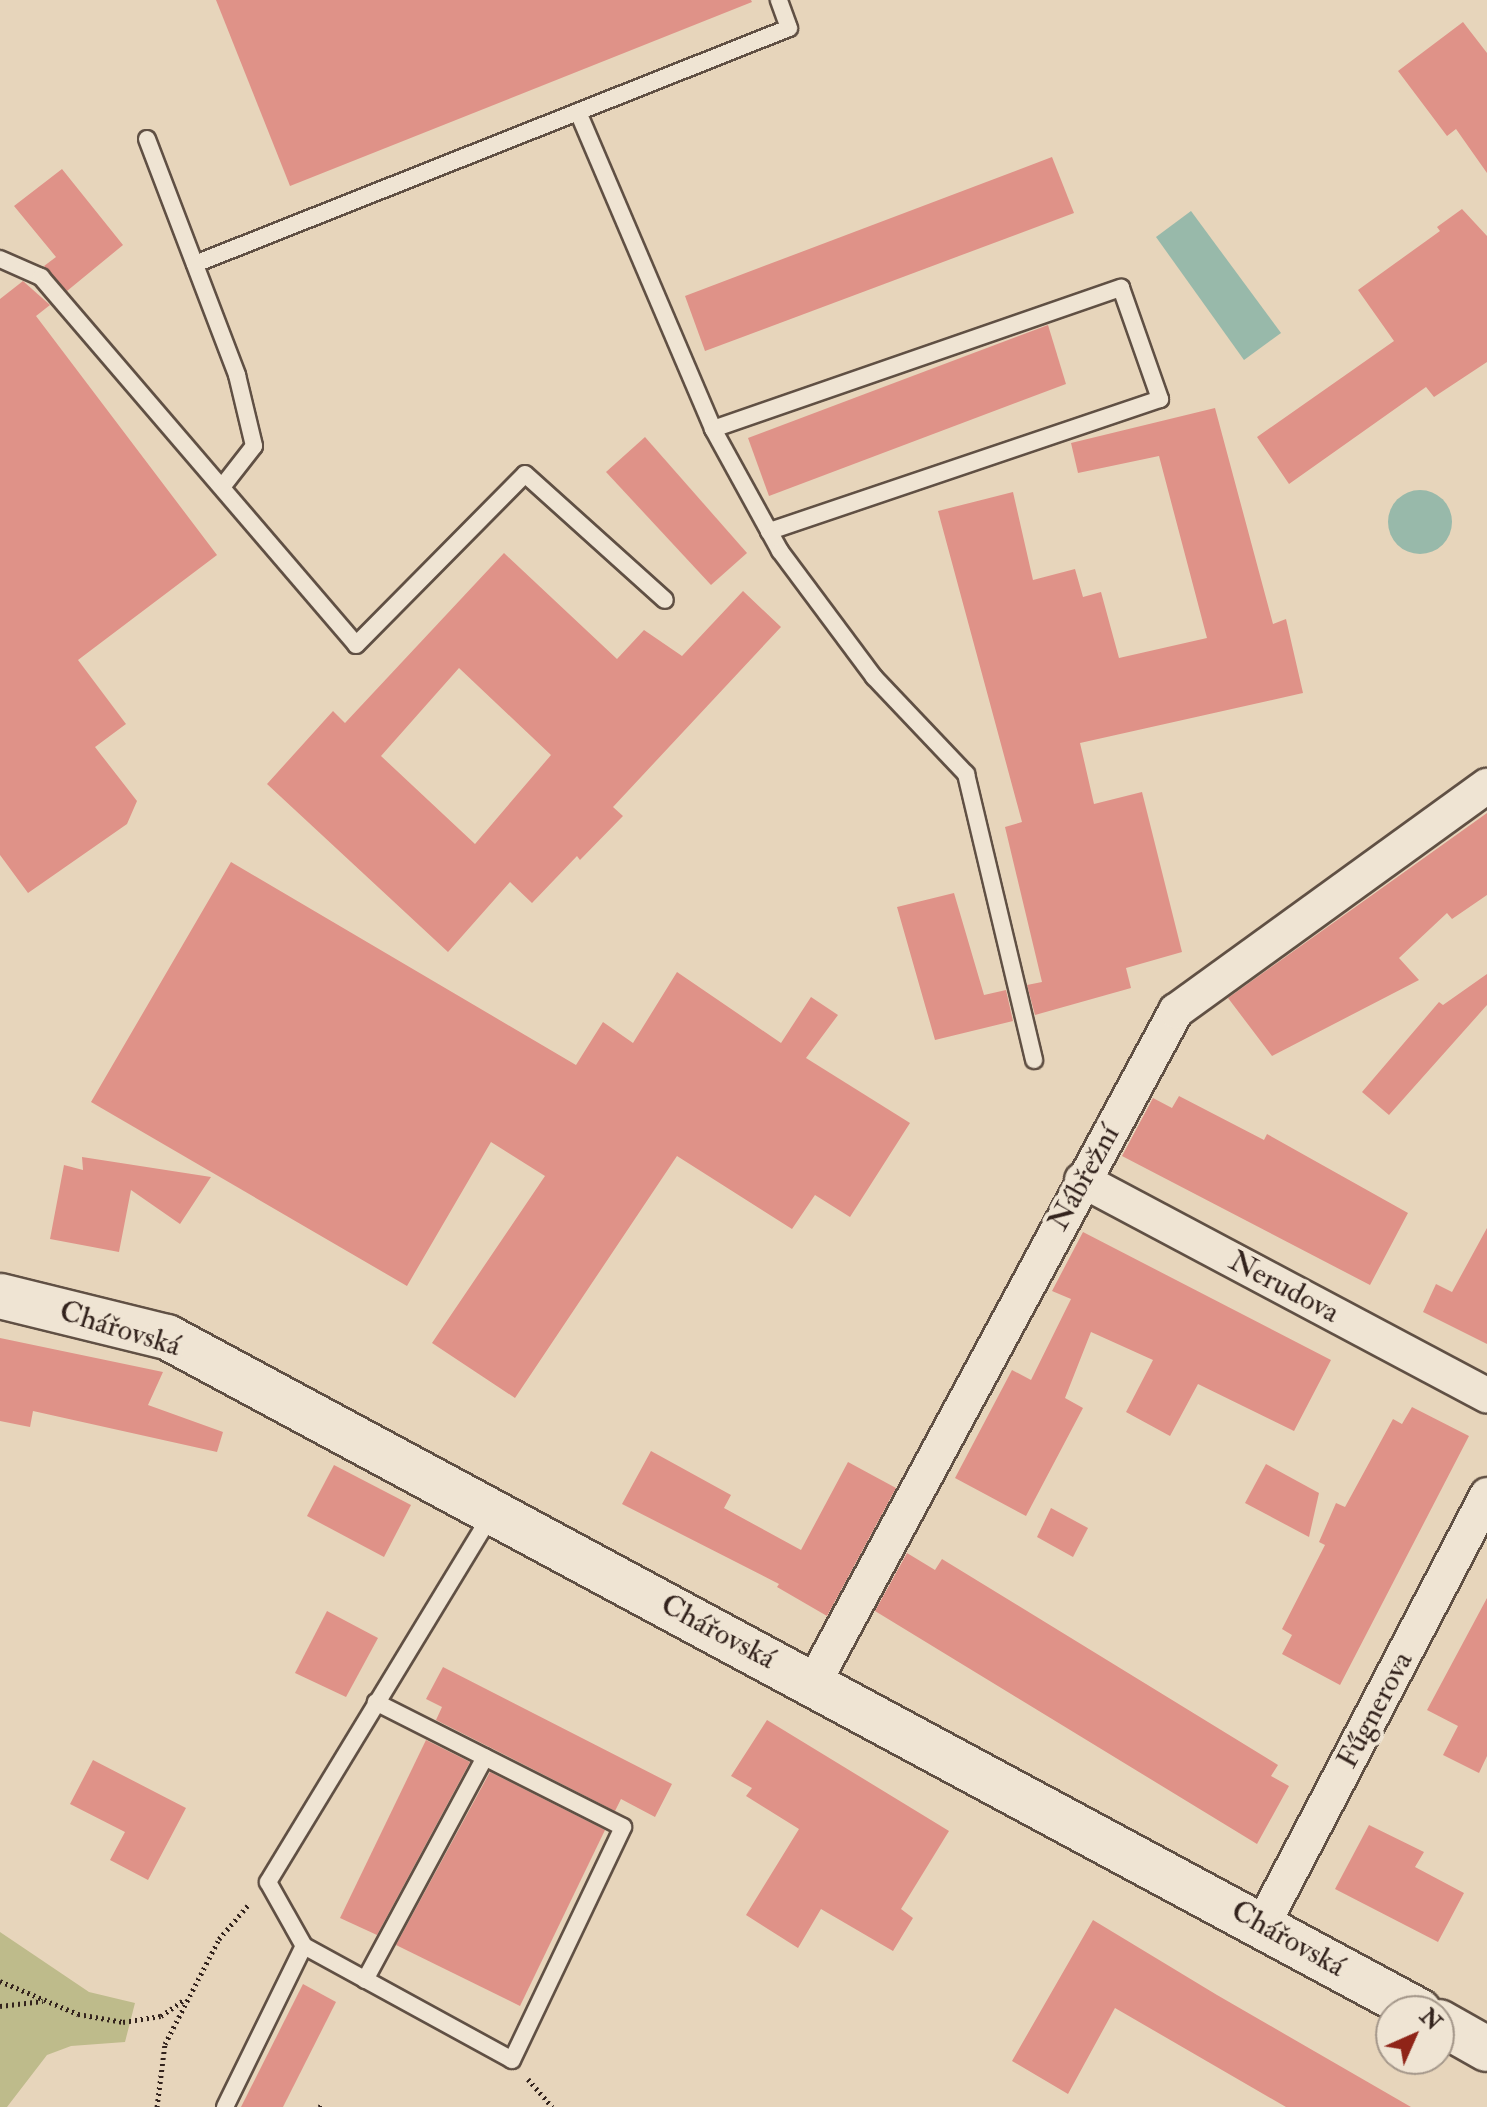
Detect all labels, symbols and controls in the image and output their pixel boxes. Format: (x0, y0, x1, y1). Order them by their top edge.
street label: Nábřežní (1040, 1119, 1128, 1237)
street label: Nerudova (1223, 1243, 1345, 1331)
street label: Chářovská (55, 1294, 185, 1364)
street label: Chářovská (654, 1587, 782, 1677)
street label: Fűgnerova (1329, 1646, 1421, 1774)
street label: Chářovská (1225, 1893, 1351, 1985)
north arrow (1375, 1995, 1455, 2075)
text: N (1414, 2003, 1447, 2036)

